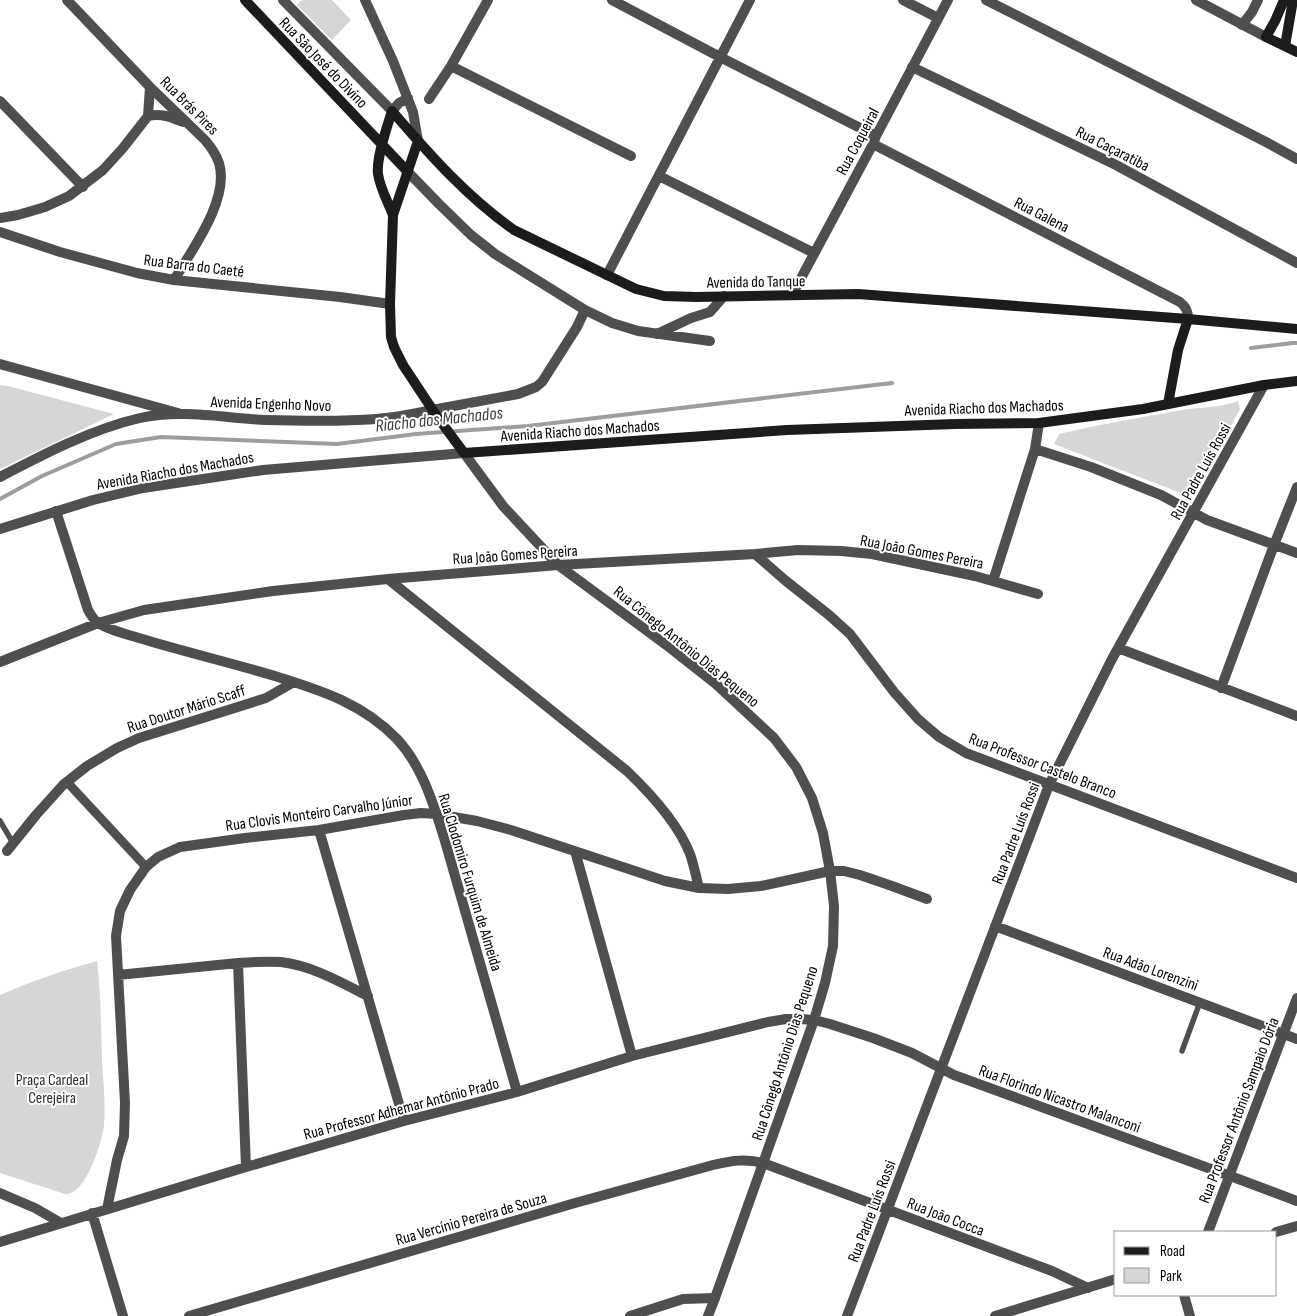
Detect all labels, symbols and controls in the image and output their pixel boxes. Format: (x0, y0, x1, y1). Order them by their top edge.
street label: Rua São José do Divino (275, 14, 371, 112)
street label: Rua Brás Pires (156, 73, 222, 139)
street label: Rua Coqueiral (833, 105, 884, 179)
street label: Rua Caçaratiba (1072, 123, 1152, 176)
street label: Rua Galena (1011, 193, 1072, 237)
street label: Rua Barra do Caeté (143, 251, 245, 282)
street label: Avenida do Tanque (706, 272, 805, 293)
street label: Avenida Engenho Novo (209, 393, 332, 416)
street label: Avenida Riacho dos Machados (903, 396, 1064, 421)
water label: Riacho dos Machados (374, 402, 504, 437)
street label: Avenida Riacho dos Machados (499, 416, 660, 447)
street label: Rua Padre Luís Rossi (1167, 420, 1236, 523)
street label: Avenida Riacho dos Machados (94, 448, 255, 495)
street label: Rua João Gomes Pereira (858, 531, 985, 574)
street label: Rua João Gomes Pereira (452, 542, 578, 569)
street label: Rua Cônego Antônio Dias Pequeno (609, 582, 763, 712)
street label: Rua Doutor Mário Scaff (125, 681, 249, 738)
street label: Rua Professor Castelo Branco (966, 730, 1119, 803)
street label: Rua Padre Luís Rossi (988, 780, 1045, 887)
street label: Rua Clovis Monteiro Carvalho Júnior (224, 791, 414, 836)
street label: Rua Clodomiro Furquim de Almeida (433, 791, 506, 974)
street label: Rua Adão Lorenzini (1100, 943, 1201, 995)
street label: Rua Cônego Antônio Dias Pequeno (748, 964, 823, 1143)
street label: Rua Professor Antônio Sampaio Dória (1195, 1015, 1284, 1206)
street label: Rua Florindo Nicastro Malanconi (976, 1061, 1143, 1138)
park label: Praça Cardeal Cerejeira (16, 1071, 88, 1108)
street label: Rua Professor Adhemar Antônio Prado (302, 1074, 501, 1145)
street label: Rua Padre Luís Rossi (844, 1158, 901, 1265)
street label: Rua Vercínio Pereira de Souza (394, 1189, 549, 1250)
street label: Rua João Cocca (904, 1194, 987, 1241)
legend (1114, 1231, 1277, 1296)
text: Road (1160, 1242, 1185, 1261)
text: Park (1160, 1267, 1182, 1286)

